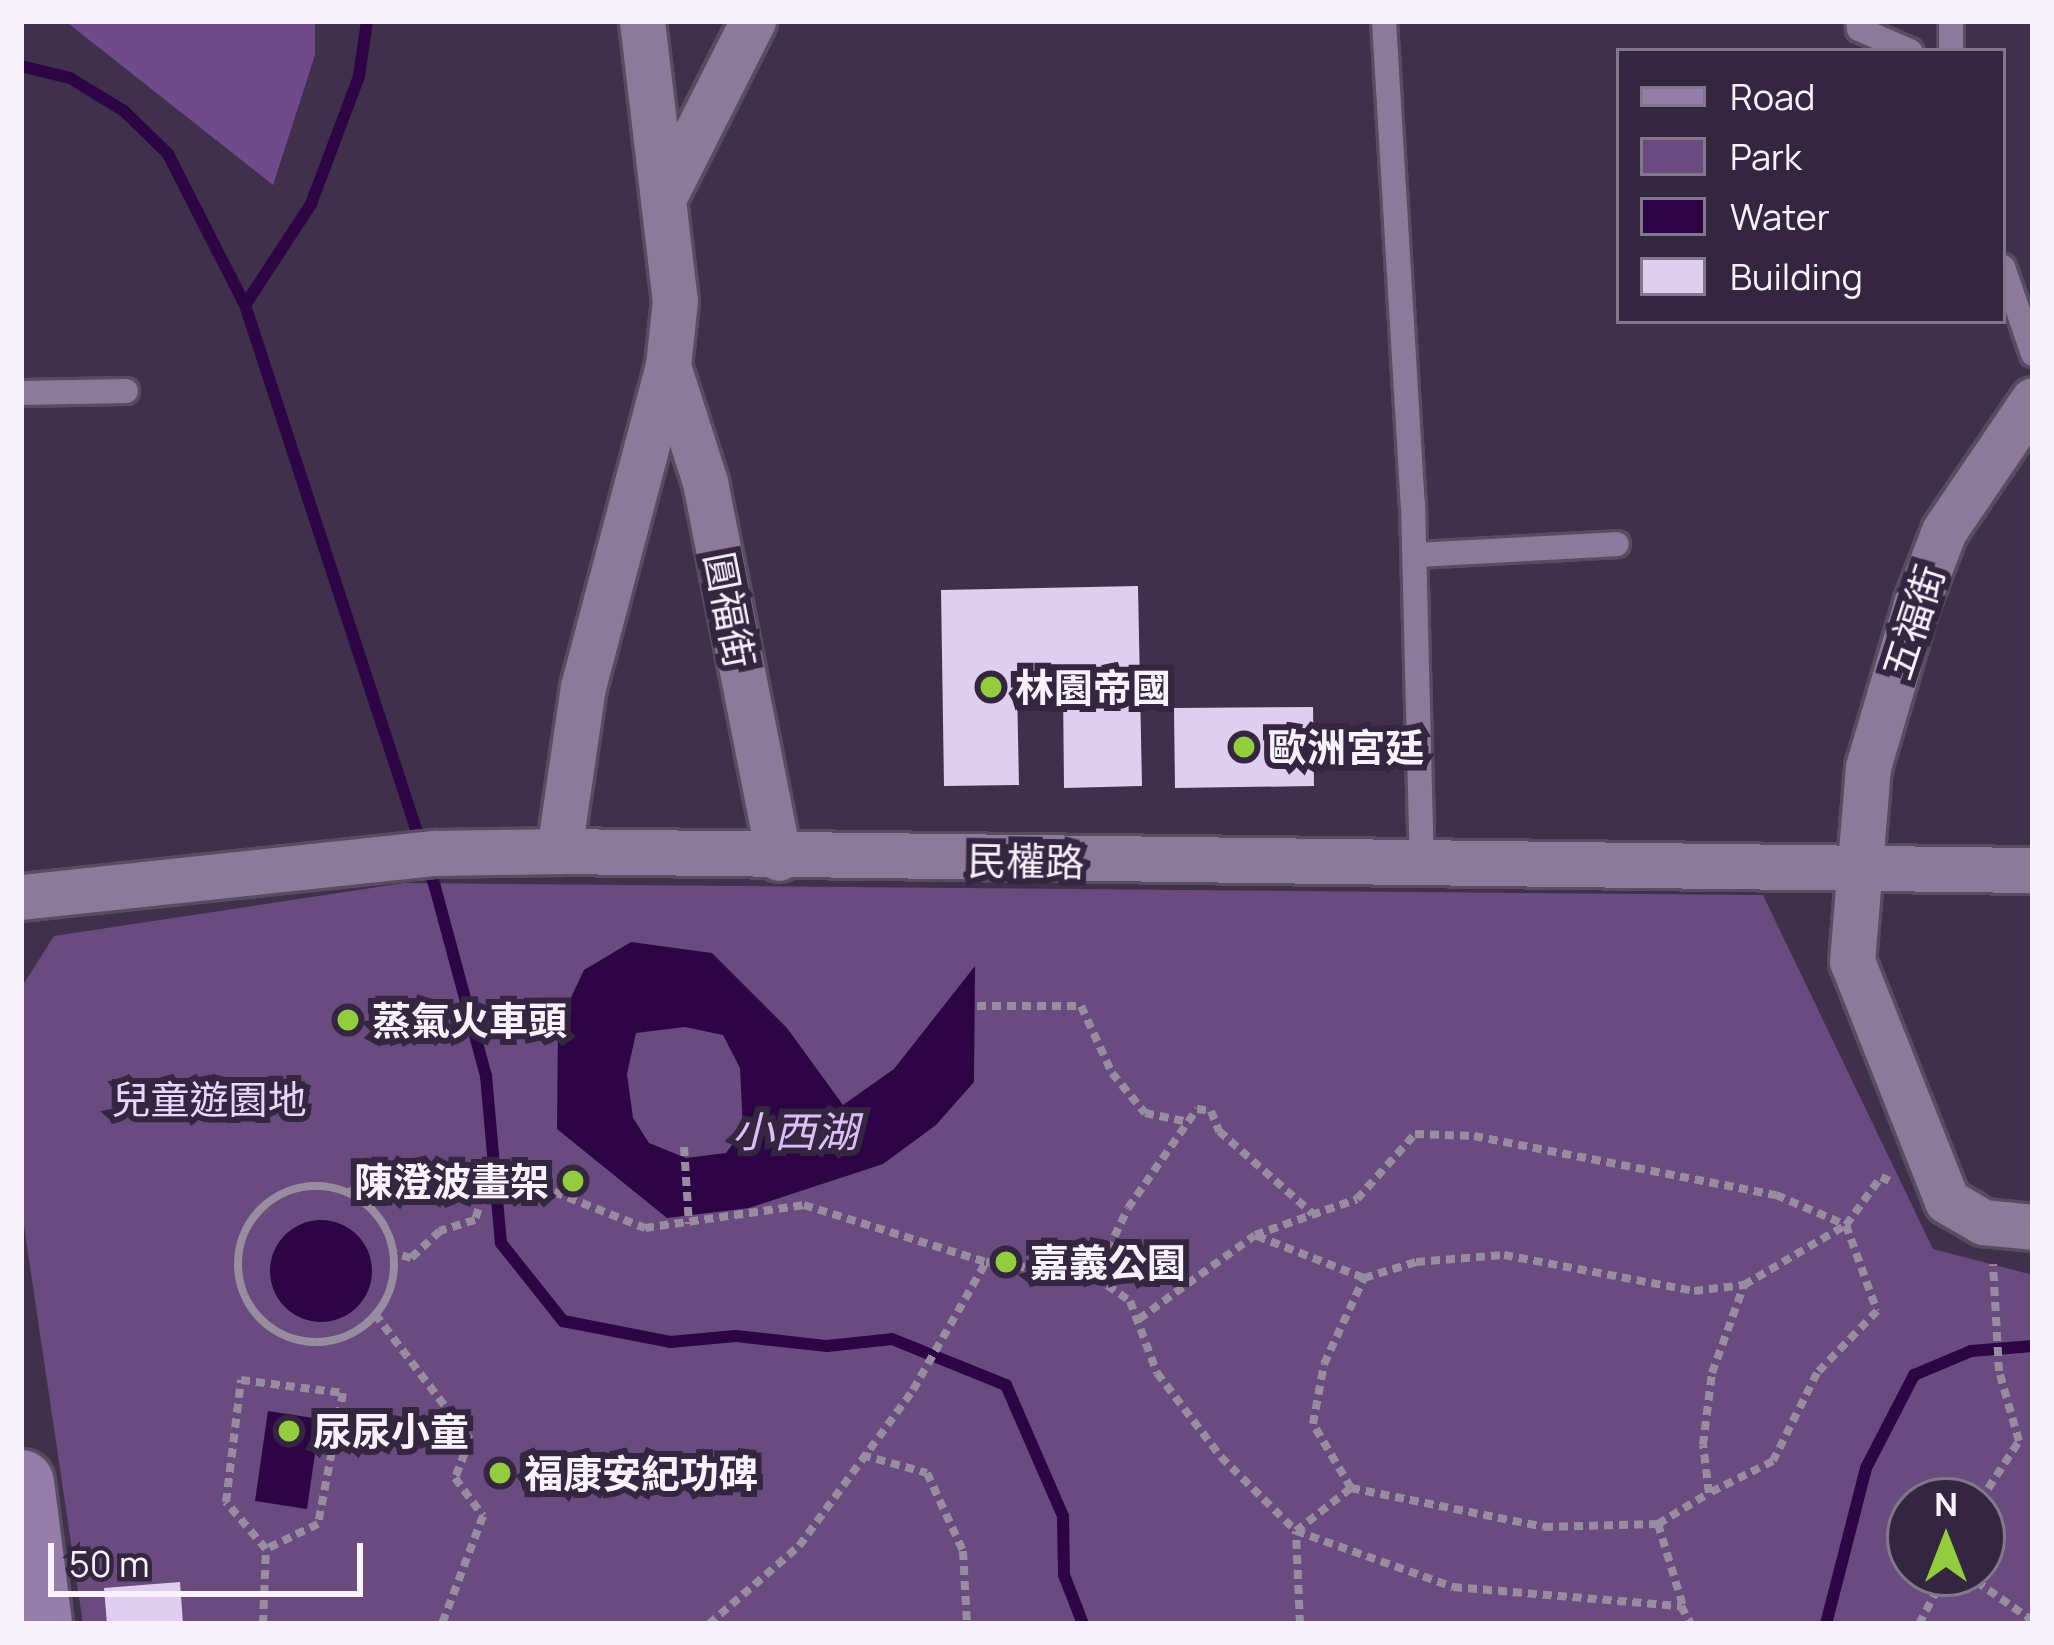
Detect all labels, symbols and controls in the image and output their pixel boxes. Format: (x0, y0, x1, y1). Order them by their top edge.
legend (1616, 48, 2006, 324)
text: Road (1730, 72, 1815, 121)
text: Park (1730, 132, 1802, 181)
text: Water (1730, 192, 1830, 241)
text: Building (1730, 252, 1863, 301)
street label: 圓福街 (696, 548, 764, 672)
street label: 五福街 (1873, 559, 1953, 685)
place label: 林園帝國 (1015, 664, 1171, 710)
marker: 林園帝國 (978, 674, 1004, 700)
place label: 歐洲宮廷 (1268, 724, 1424, 770)
marker: 歐洲宮廷 (1231, 734, 1257, 760)
street label: 民權路 (967, 837, 1085, 885)
place label: 蒸氣火車頭 (372, 997, 567, 1043)
marker: 蒸氣火車頭 (335, 1007, 361, 1033)
park label: 兒童遊園地 (112, 1076, 306, 1122)
water label: 小西湖 (732, 1106, 858, 1156)
place label: 陳澄波畫架 (354, 1158, 549, 1204)
marker: 陳澄波畫架 (560, 1168, 586, 1194)
place label: 嘉義公園 (1030, 1239, 1186, 1285)
marker: 嘉義公園 (993, 1249, 1019, 1275)
place label: 尿尿小童 (313, 1408, 469, 1454)
marker: 尿尿小童 (276, 1418, 302, 1444)
place label: 福康安紀功碑 (524, 1450, 758, 1496)
marker: 福康安紀功碑 (487, 1460, 513, 1486)
north arrow (1886, 1477, 2006, 1597)
text: N (1934, 1481, 1958, 1526)
scale bar (54, 1519, 369, 1593)
text: 50 m (69, 1539, 149, 1588)

